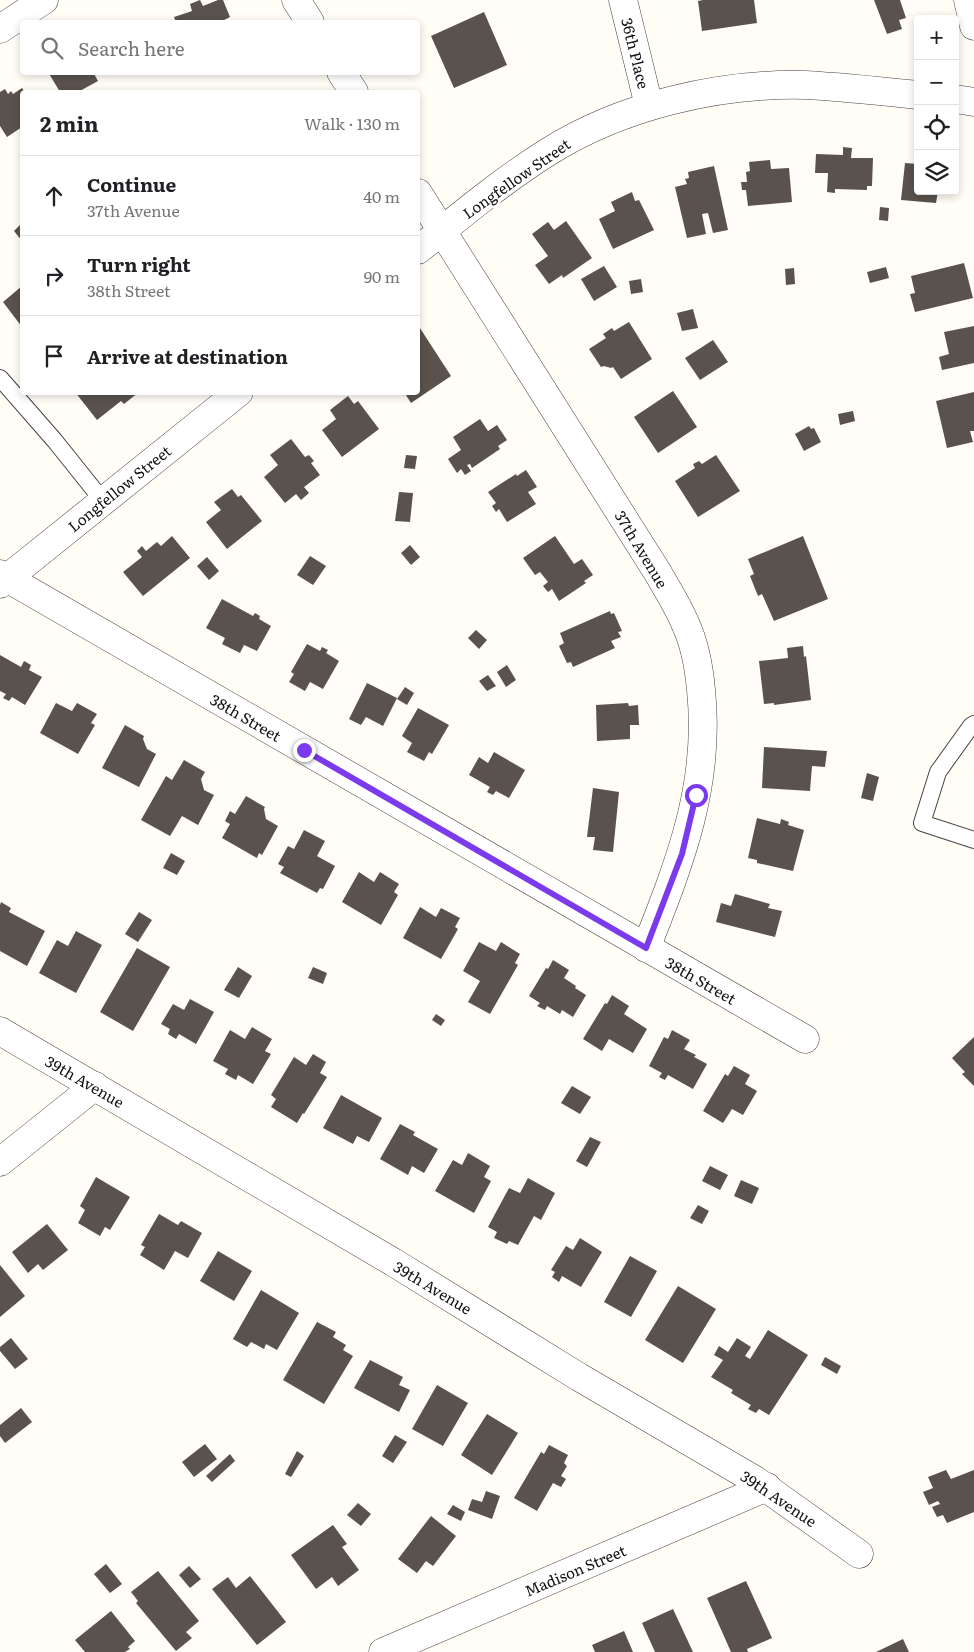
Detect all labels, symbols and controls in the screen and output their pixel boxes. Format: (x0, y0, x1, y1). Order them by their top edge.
street label: 36th Place (616, 15, 656, 91)
map controls (914, 15, 959, 195)
button: + (914, 15, 959, 60)
search box (20, 20, 420, 75)
icon: search (38, 34, 66, 62)
text: Search here (78, 34, 185, 62)
button: − (914, 60, 959, 105)
button: locate (914, 105, 959, 150)
text: 2 min (40, 107, 99, 138)
text: Walk · 130 m (304, 111, 400, 135)
street label: Longfellow Street (457, 132, 575, 224)
button: layers (914, 150, 959, 195)
text: Continue (87, 170, 176, 198)
icon: ahead (40, 182, 68, 210)
text: 40 m (363, 184, 400, 208)
text: 37th Avenue (87, 198, 180, 222)
text: Turn right (87, 250, 191, 278)
icon: right (40, 262, 68, 290)
text: 90 m (364, 264, 400, 288)
text: 38th Street (87, 278, 171, 302)
icon: arrive (40, 342, 68, 370)
text: Arrive at destination (87, 342, 288, 370)
street label: Longfellow Street (62, 439, 176, 537)
street label: 37th Avenue (610, 506, 674, 592)
street label: 38th Street (206, 687, 286, 747)
route end (293, 739, 316, 762)
route start (685, 784, 708, 807)
street label: 38th Street (661, 950, 741, 1010)
street label: 39th Avenue (41, 1049, 129, 1113)
street label: 39th Avenue (390, 1255, 477, 1320)
street label: 39th Avenue (736, 1464, 822, 1532)
street label: Madison Street (521, 1538, 629, 1602)

